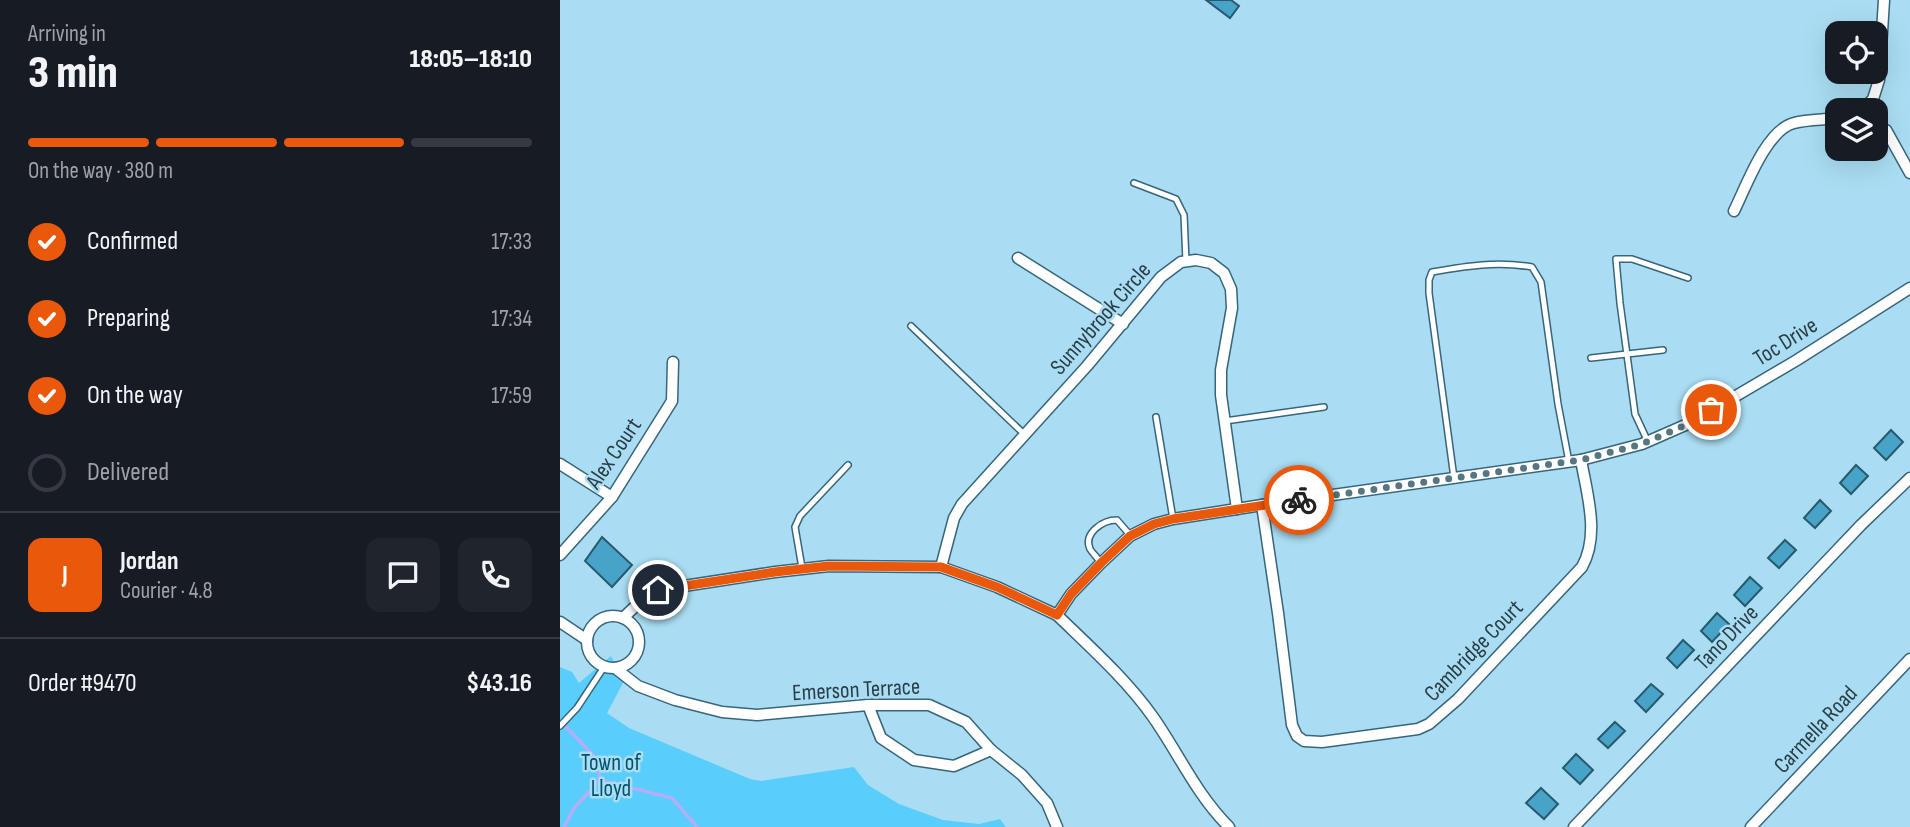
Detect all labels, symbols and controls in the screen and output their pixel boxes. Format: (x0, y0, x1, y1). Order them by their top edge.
text: Arriving in (28, 20, 106, 48)
map controls (1825, 21, 1888, 161)
button: locate (1825, 21, 1888, 84)
text: 18:05–18:10 (409, 44, 532, 75)
text: 3 min (28, 46, 118, 101)
button: layers (1825, 98, 1888, 161)
text: On the way · 380 m (28, 157, 173, 185)
icon: check (28, 223, 66, 261)
text: Confirmed (87, 226, 178, 257)
text: 17:33 (491, 228, 532, 256)
street label: Sunnybrook Circle (1044, 257, 1157, 381)
icon: check (28, 300, 66, 338)
text: Preparing (87, 303, 170, 334)
text: 17:34 (491, 305, 532, 333)
street label: Toc Drive (1748, 311, 1823, 372)
icon: check (28, 377, 66, 415)
text: On the way (87, 380, 183, 411)
pin (1681, 380, 1741, 440)
text: 17:59 (491, 382, 532, 410)
icon: bag (1692, 391, 1730, 429)
street label: Alex Court (579, 413, 648, 495)
text: Delivered (87, 457, 169, 488)
courier (1264, 465, 1334, 535)
icon: bike (1280, 481, 1318, 519)
button: chat (366, 538, 440, 612)
button: phone (458, 538, 532, 612)
text: Jordan (120, 546, 178, 577)
text: J (62, 560, 68, 591)
pin (628, 560, 688, 620)
icon: home (639, 571, 677, 609)
text: Courier · 4.8 (120, 577, 213, 605)
street label: Cambridge Court (1418, 594, 1529, 707)
street label: Tano Drive (1689, 599, 1765, 676)
text: Order #9470 (28, 668, 137, 699)
text: $43.16 (466, 668, 532, 699)
street label: Emerson Terrace (791, 673, 921, 707)
street label: Carmella Road (1768, 680, 1863, 779)
park label: Town of Lloyd (581, 749, 641, 803)

